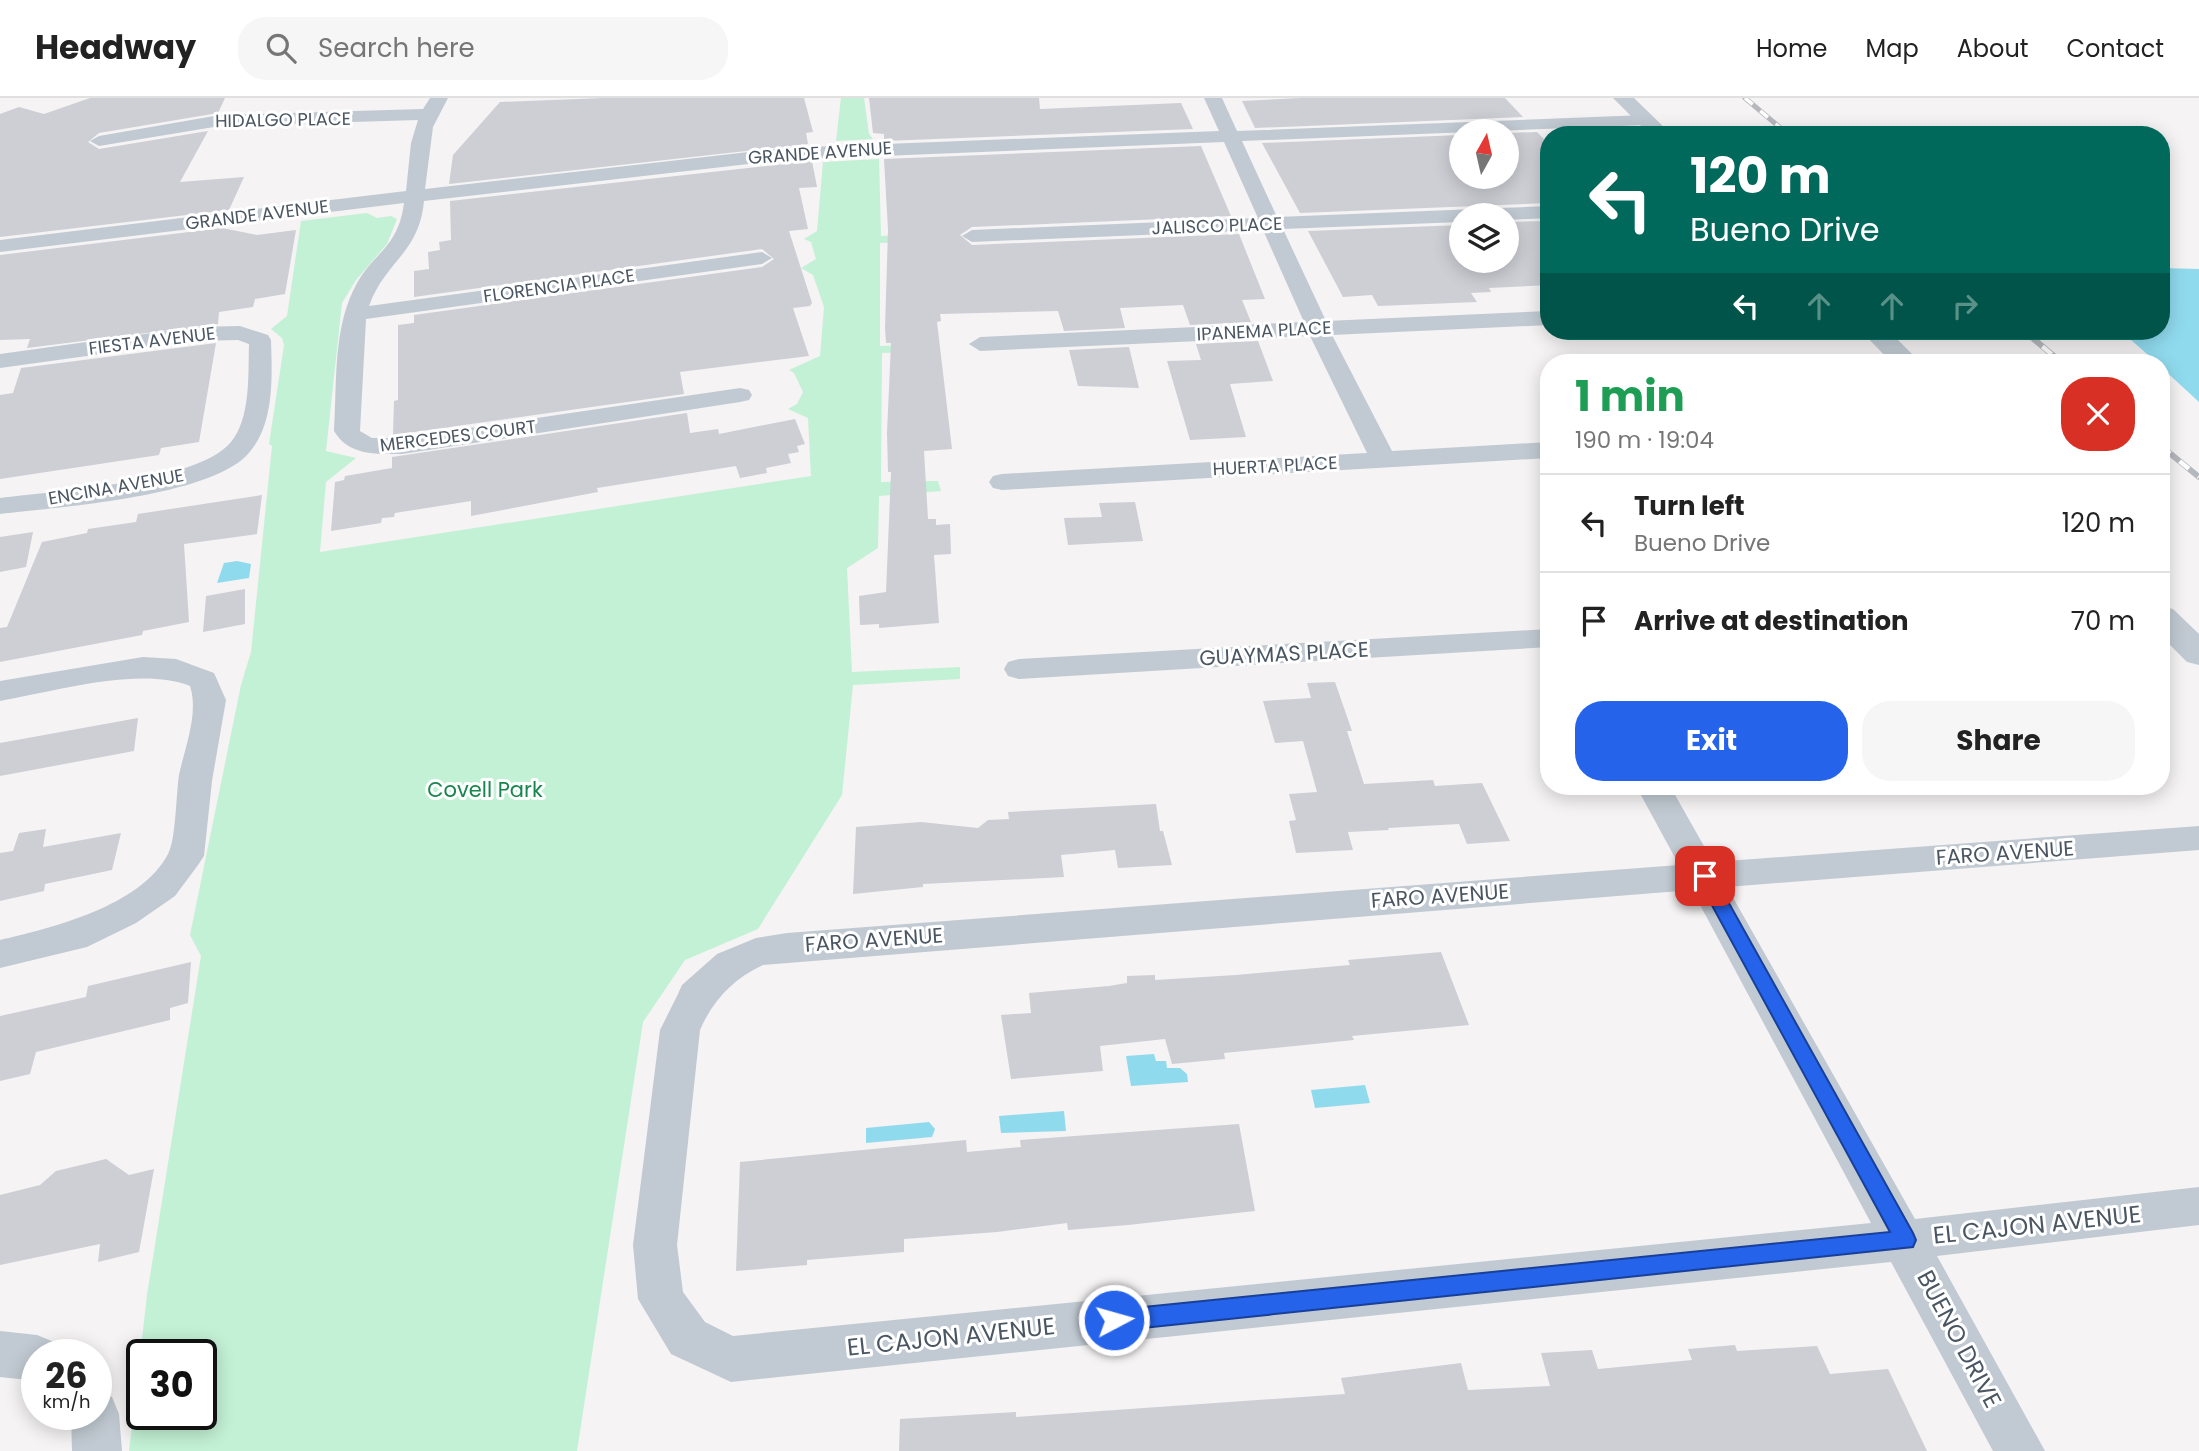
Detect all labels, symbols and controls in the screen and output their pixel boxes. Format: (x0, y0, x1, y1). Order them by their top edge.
search box (238, 17, 728, 80)
text: Headway (35, 24, 196, 71)
icon: search (262, 29, 300, 67)
text: Search here (318, 30, 475, 66)
text: Home (1756, 32, 1828, 65)
text: Map (1866, 32, 1919, 65)
text: About (1957, 32, 2028, 65)
text: Contact (2066, 32, 2164, 65)
street label: HIDALGO PLACE (215, 106, 351, 133)
north arrow (1449, 119, 1519, 189)
map controls (1449, 119, 1519, 273)
street label: GRANDE AVENUE (747, 135, 893, 170)
text: 120 m (1690, 142, 1831, 210)
icon: left (1575, 154, 1666, 245)
street label: GRANDE AVENUE (184, 193, 330, 236)
button: layers (1449, 203, 1519, 273)
text: Bueno Drive (1690, 207, 1880, 252)
street label: JALISCO PLACE (1151, 211, 1283, 240)
street label: FLORENCIA PLACE (482, 263, 636, 308)
icon: left (1727, 287, 1765, 325)
icon: ahead (1800, 287, 1838, 325)
icon: ahead (1873, 287, 1911, 325)
icon: right (1946, 287, 1984, 325)
street label: IPANEMA PLACE (1196, 314, 1332, 347)
street label: FIESTA AVENUE (87, 320, 217, 361)
text: 1 min (1575, 367, 1685, 426)
button: close (2061, 377, 2135, 451)
street label: MERCEDES COURT (378, 413, 538, 457)
text: 190 m · 19:04 (1575, 424, 1714, 456)
street label: HUERTA PLACE (1212, 450, 1338, 481)
street label: ENCINA AVENUE (46, 462, 186, 511)
text: Turn left (1634, 488, 1745, 524)
icon: left (1575, 504, 1613, 542)
text: 120 m (2062, 505, 2135, 541)
text: Bueno Drive (1634, 527, 1770, 559)
icon: arrive (1575, 602, 1613, 640)
text: Arrive at destination (1634, 603, 1909, 639)
text: 70 m (2071, 603, 2135, 639)
street label: GUAYMAS PLACE (1199, 635, 1369, 672)
button: Exit (1575, 701, 1848, 781)
button: Share (1862, 701, 2135, 781)
park label: Covell Park (427, 775, 543, 804)
street label: FARO AVENUE (1935, 833, 2075, 872)
pin (1675, 846, 1735, 906)
icon: arrive (1686, 857, 1724, 895)
street label: FARO AVENUE (1370, 876, 1510, 915)
street label: FARO AVENUE (804, 920, 944, 959)
street label: EL CAJON AVENUE (1931, 1197, 2142, 1252)
street label: BUENO DRIVE (1909, 1264, 2010, 1413)
position arrow (1077, 1283, 1151, 1357)
street label: EL CAJON AVENUE (845, 1309, 1056, 1364)
speed limit sign: 30 (126, 1339, 217, 1430)
text: 26 (45, 1351, 88, 1400)
text: km/h (43, 1389, 90, 1414)

